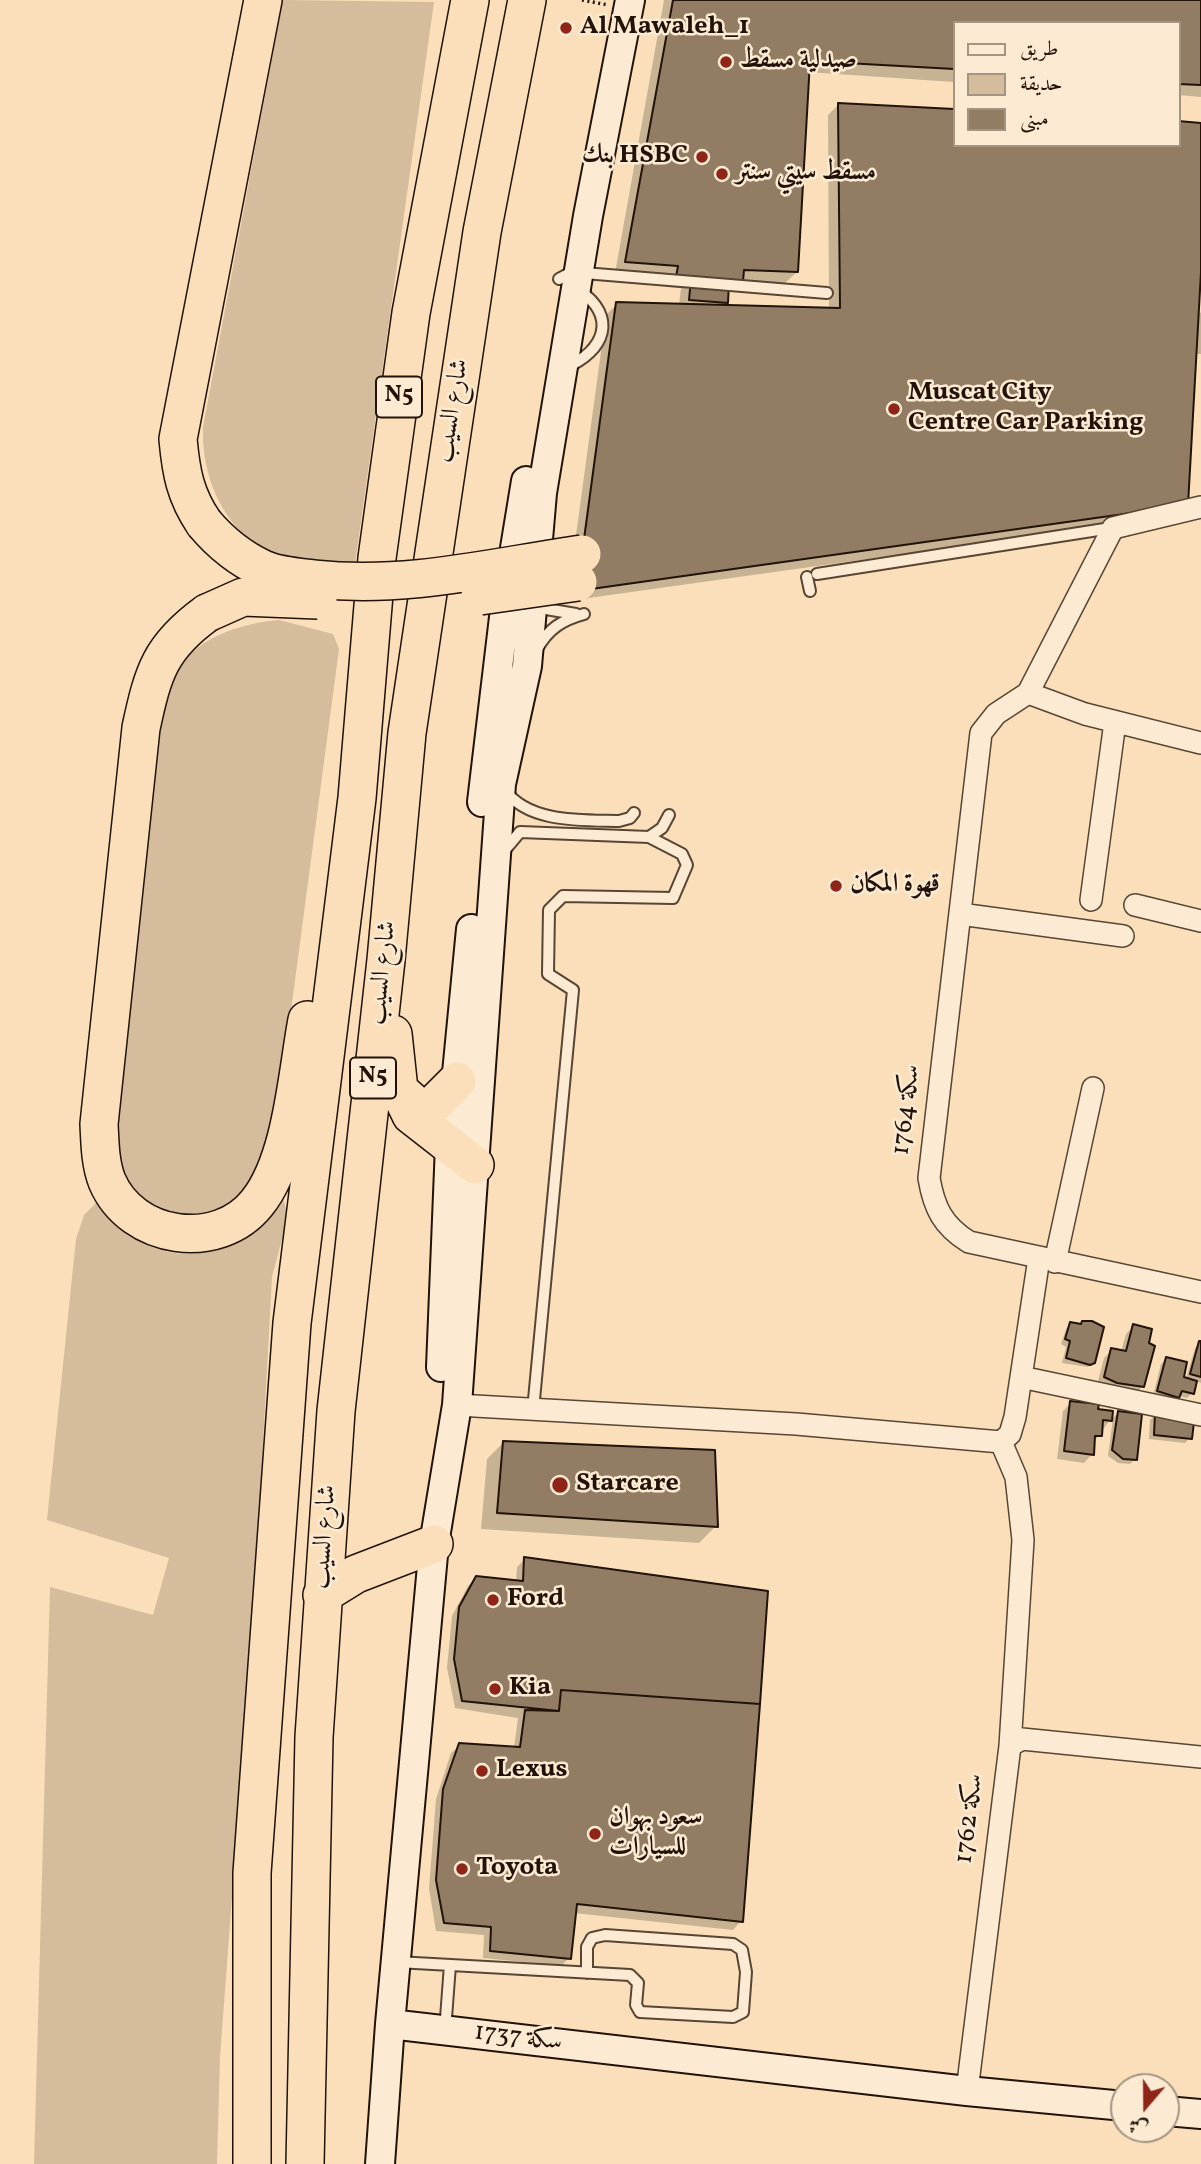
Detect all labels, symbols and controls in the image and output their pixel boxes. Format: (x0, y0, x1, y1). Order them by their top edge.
place label: Al Mawaleh_1 (580, 12, 749, 44)
marker: Al Mawaleh_1 (558, 20, 574, 36)
legend (953, 21, 1180, 147)
text: طريق (1020, 35, 1058, 64)
place label: صيدلية مسقط (740, 46, 857, 78)
marker: صيدلية مسقط (718, 54, 734, 70)
text: حديقة (1020, 70, 1063, 99)
text: مبنى (1020, 105, 1049, 134)
place label: بنك HSBC (582, 141, 688, 173)
marker: بنك HSBC (694, 149, 710, 165)
place label: مسقط سيتي سنتر (736, 158, 876, 190)
marker: مسقط سيتي سنتر (714, 166, 730, 182)
street label: شارع السيب (430, 357, 478, 465)
road number: N5 (376, 376, 422, 418)
place label: Muscat City Centre Car Parking (908, 378, 1144, 440)
marker: Muscat City Centre Car Parking (886, 401, 902, 417)
place label: قهوة المكان (850, 870, 940, 902)
marker: قهوة المكان (828, 878, 844, 894)
street label: شارع السيب (363, 919, 405, 1027)
road number: N5 (350, 1058, 396, 1098)
street label: سكة 1764 (887, 1063, 929, 1157)
place label: Starcare (576, 1469, 679, 1501)
marker: Starcare (550, 1475, 570, 1495)
street label: شارع السيب (307, 1484, 345, 1590)
place label: Ford (507, 1584, 564, 1616)
marker: Ford (485, 1592, 501, 1608)
place label: Kia (509, 1673, 551, 1705)
marker: Kia (487, 1681, 503, 1697)
place label: Lexus (496, 1755, 568, 1787)
marker: Lexus (474, 1763, 490, 1779)
street label: سكة 1762 (950, 1772, 992, 1866)
place label: سعود بهوان للسيارات (609, 1803, 702, 1864)
marker: سعود بهوان للسيارات (587, 1826, 603, 1842)
place label: Toyota (476, 1853, 558, 1885)
marker: Toyota (454, 1861, 470, 1877)
street label: سكة 1737 (472, 2018, 564, 2060)
north arrow (1110, 2073, 1180, 2143)
text: ش (1125, 2110, 1152, 2141)

